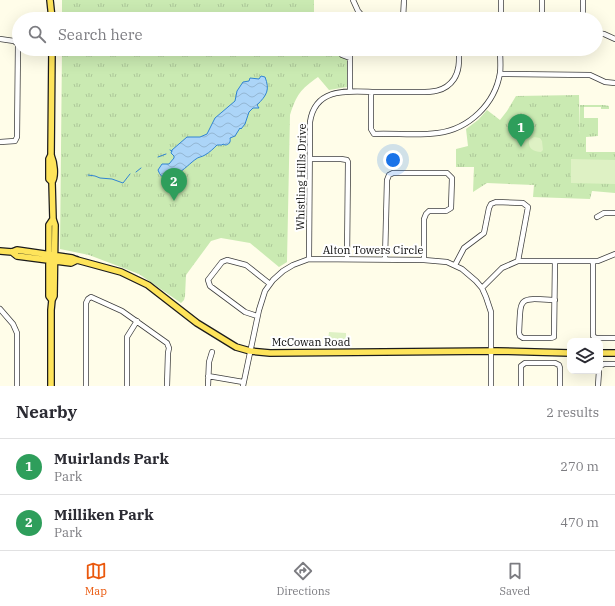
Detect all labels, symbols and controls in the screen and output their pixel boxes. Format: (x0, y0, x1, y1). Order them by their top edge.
search box (12, 12, 603, 56)
icon: search (26, 23, 48, 45)
text: Search here (58, 25, 143, 44)
pin: 1 (508, 114, 534, 147)
street label: Whistling Hills Drive (293, 123, 309, 231)
your location (383, 150, 403, 170)
pin: 2 (161, 168, 187, 201)
street label: Alton Towers Circle (323, 243, 423, 257)
street label: McCowan Road (272, 335, 351, 349)
map controls (567, 338, 603, 374)
button: layers (567, 338, 603, 374)
text: Nearby (16, 401, 77, 423)
text: 2 results (546, 404, 599, 421)
text: Muirlands Park (54, 449, 169, 468)
text: 1 (25, 458, 33, 475)
text: 270 m (560, 458, 599, 475)
text: Park (54, 468, 82, 485)
text: Milliken Park (54, 505, 154, 524)
text: 2 (25, 514, 33, 531)
text: 470 m (560, 514, 599, 531)
text: Park (54, 524, 82, 541)
tab: Map (85, 560, 107, 598)
tab: Directions (276, 560, 330, 598)
tab: Saved (499, 560, 530, 598)

